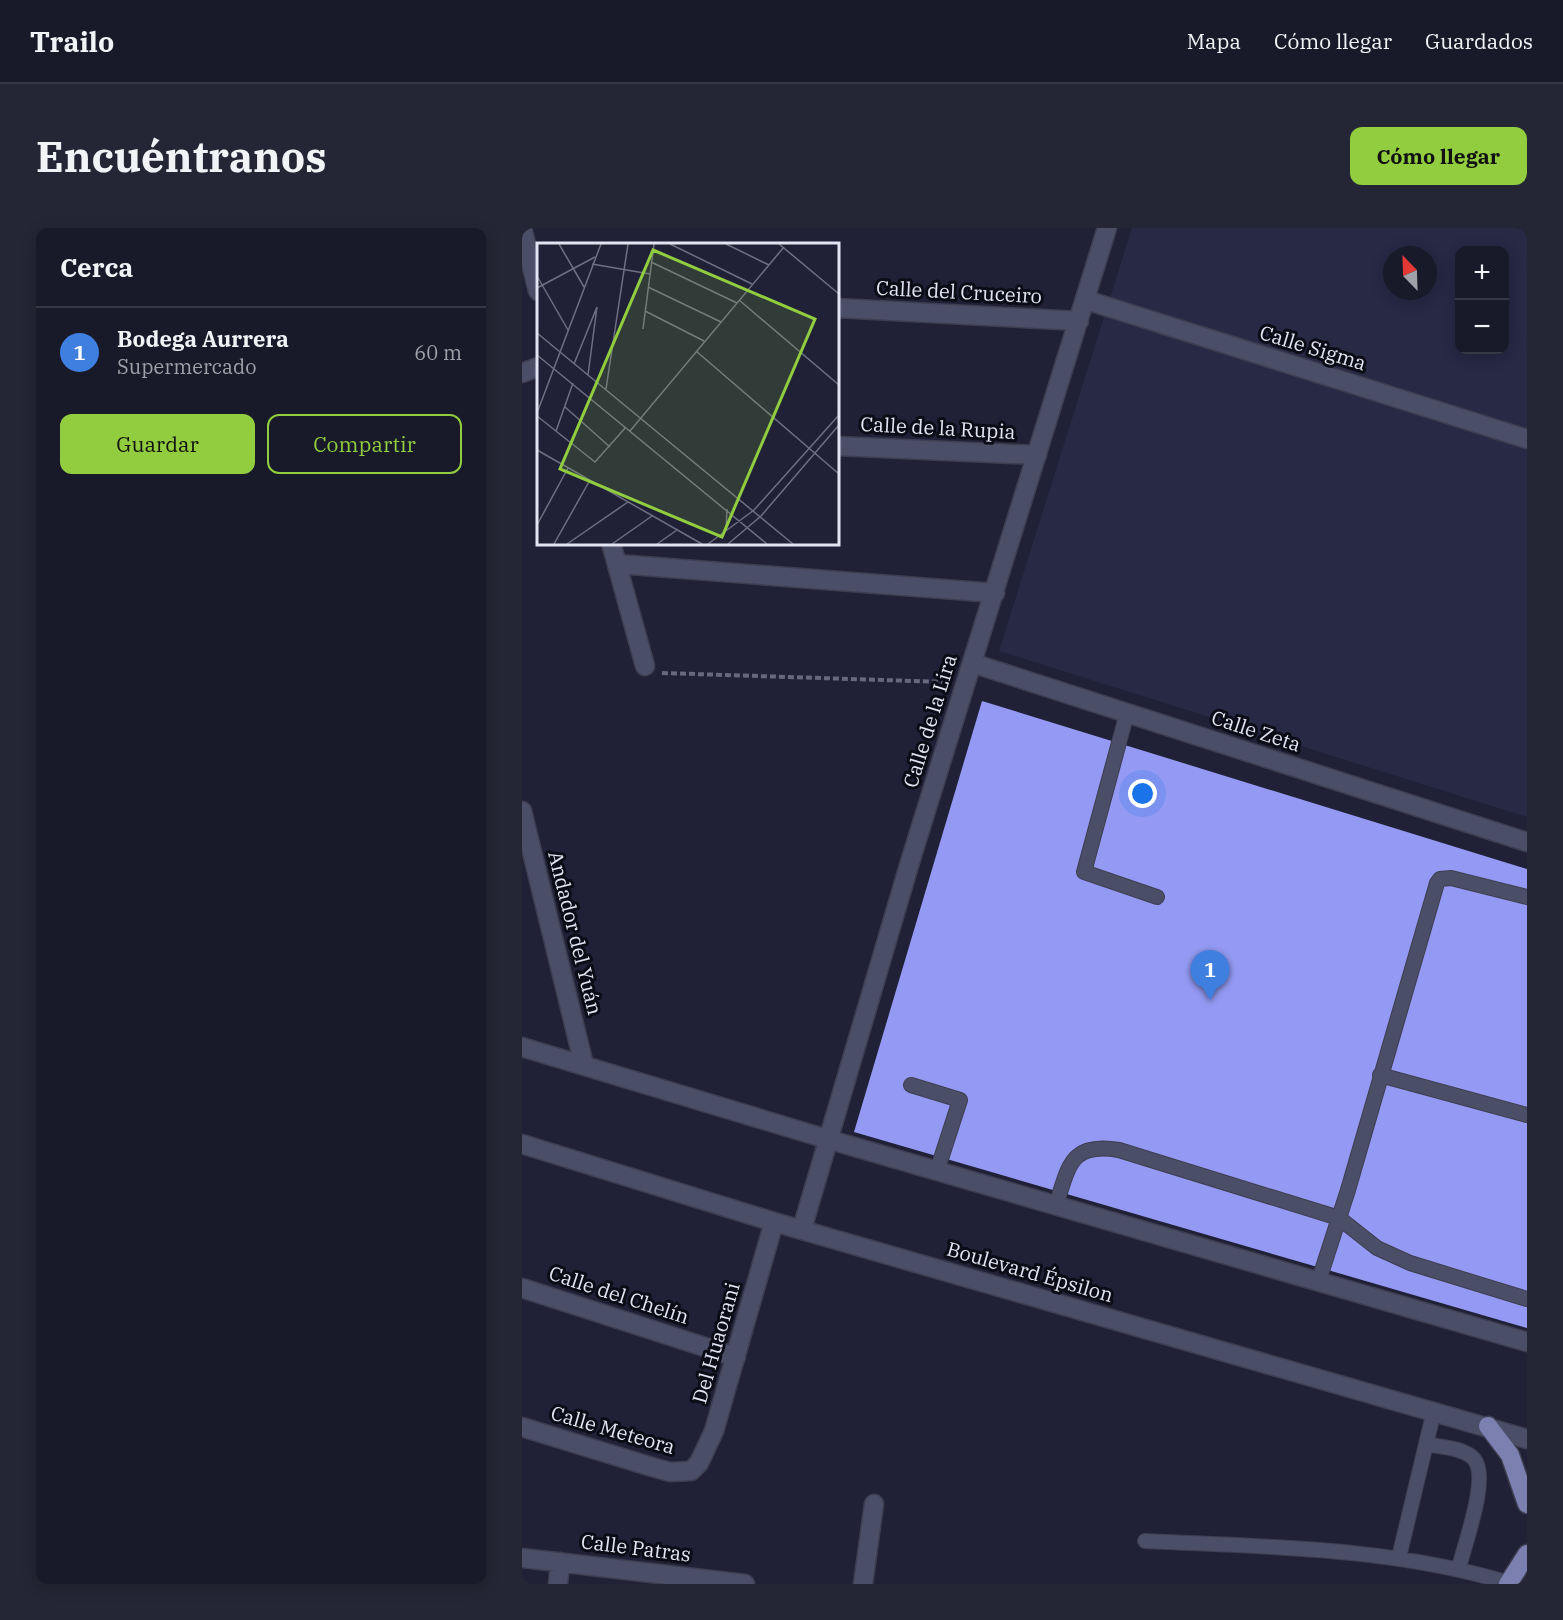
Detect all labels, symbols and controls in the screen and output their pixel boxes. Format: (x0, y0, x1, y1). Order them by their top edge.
text: Trailo (30, 23, 114, 60)
text: Mapa (1187, 27, 1241, 55)
text: Cómo llegar (1274, 27, 1392, 55)
text: Guardados (1425, 27, 1533, 55)
button: Cómo llegar (1350, 127, 1527, 185)
text: Encuéntranos (36, 129, 327, 184)
inset map (537, 243, 838, 544)
north arrow (1383, 246, 1437, 300)
map controls (1455, 246, 1509, 354)
button: + (1455, 246, 1509, 300)
text: Cerca (60, 250, 133, 284)
street label: Calle del Cruceiro (875, 274, 1043, 309)
button: − (1455, 300, 1509, 354)
street label: Calle Sigma (1257, 319, 1370, 377)
text: Bodega Aurrera (117, 324, 289, 353)
text: 1 (74, 339, 86, 366)
text: 60 m (414, 339, 462, 366)
text: Supermercado (117, 353, 256, 380)
street label: Calle de la Rupia (860, 410, 1016, 445)
button: Guardar (60, 414, 255, 474)
button: Compartir (267, 414, 462, 474)
street label: Calle de la Lira (896, 651, 963, 791)
street label: Calle Zeta (1208, 703, 1304, 758)
your location (1128, 779, 1157, 808)
street label: Andador del Yuán (542, 848, 609, 1018)
pin: 1 (1190, 950, 1230, 1000)
street label: Boulevard Épsilon (944, 1235, 1117, 1308)
street label: Calle del Chelín (546, 1259, 693, 1330)
street label: Del Huaorani (685, 1279, 746, 1407)
street label: Calle Meteora (548, 1399, 678, 1460)
street label: Calle Patras (580, 1527, 693, 1568)

